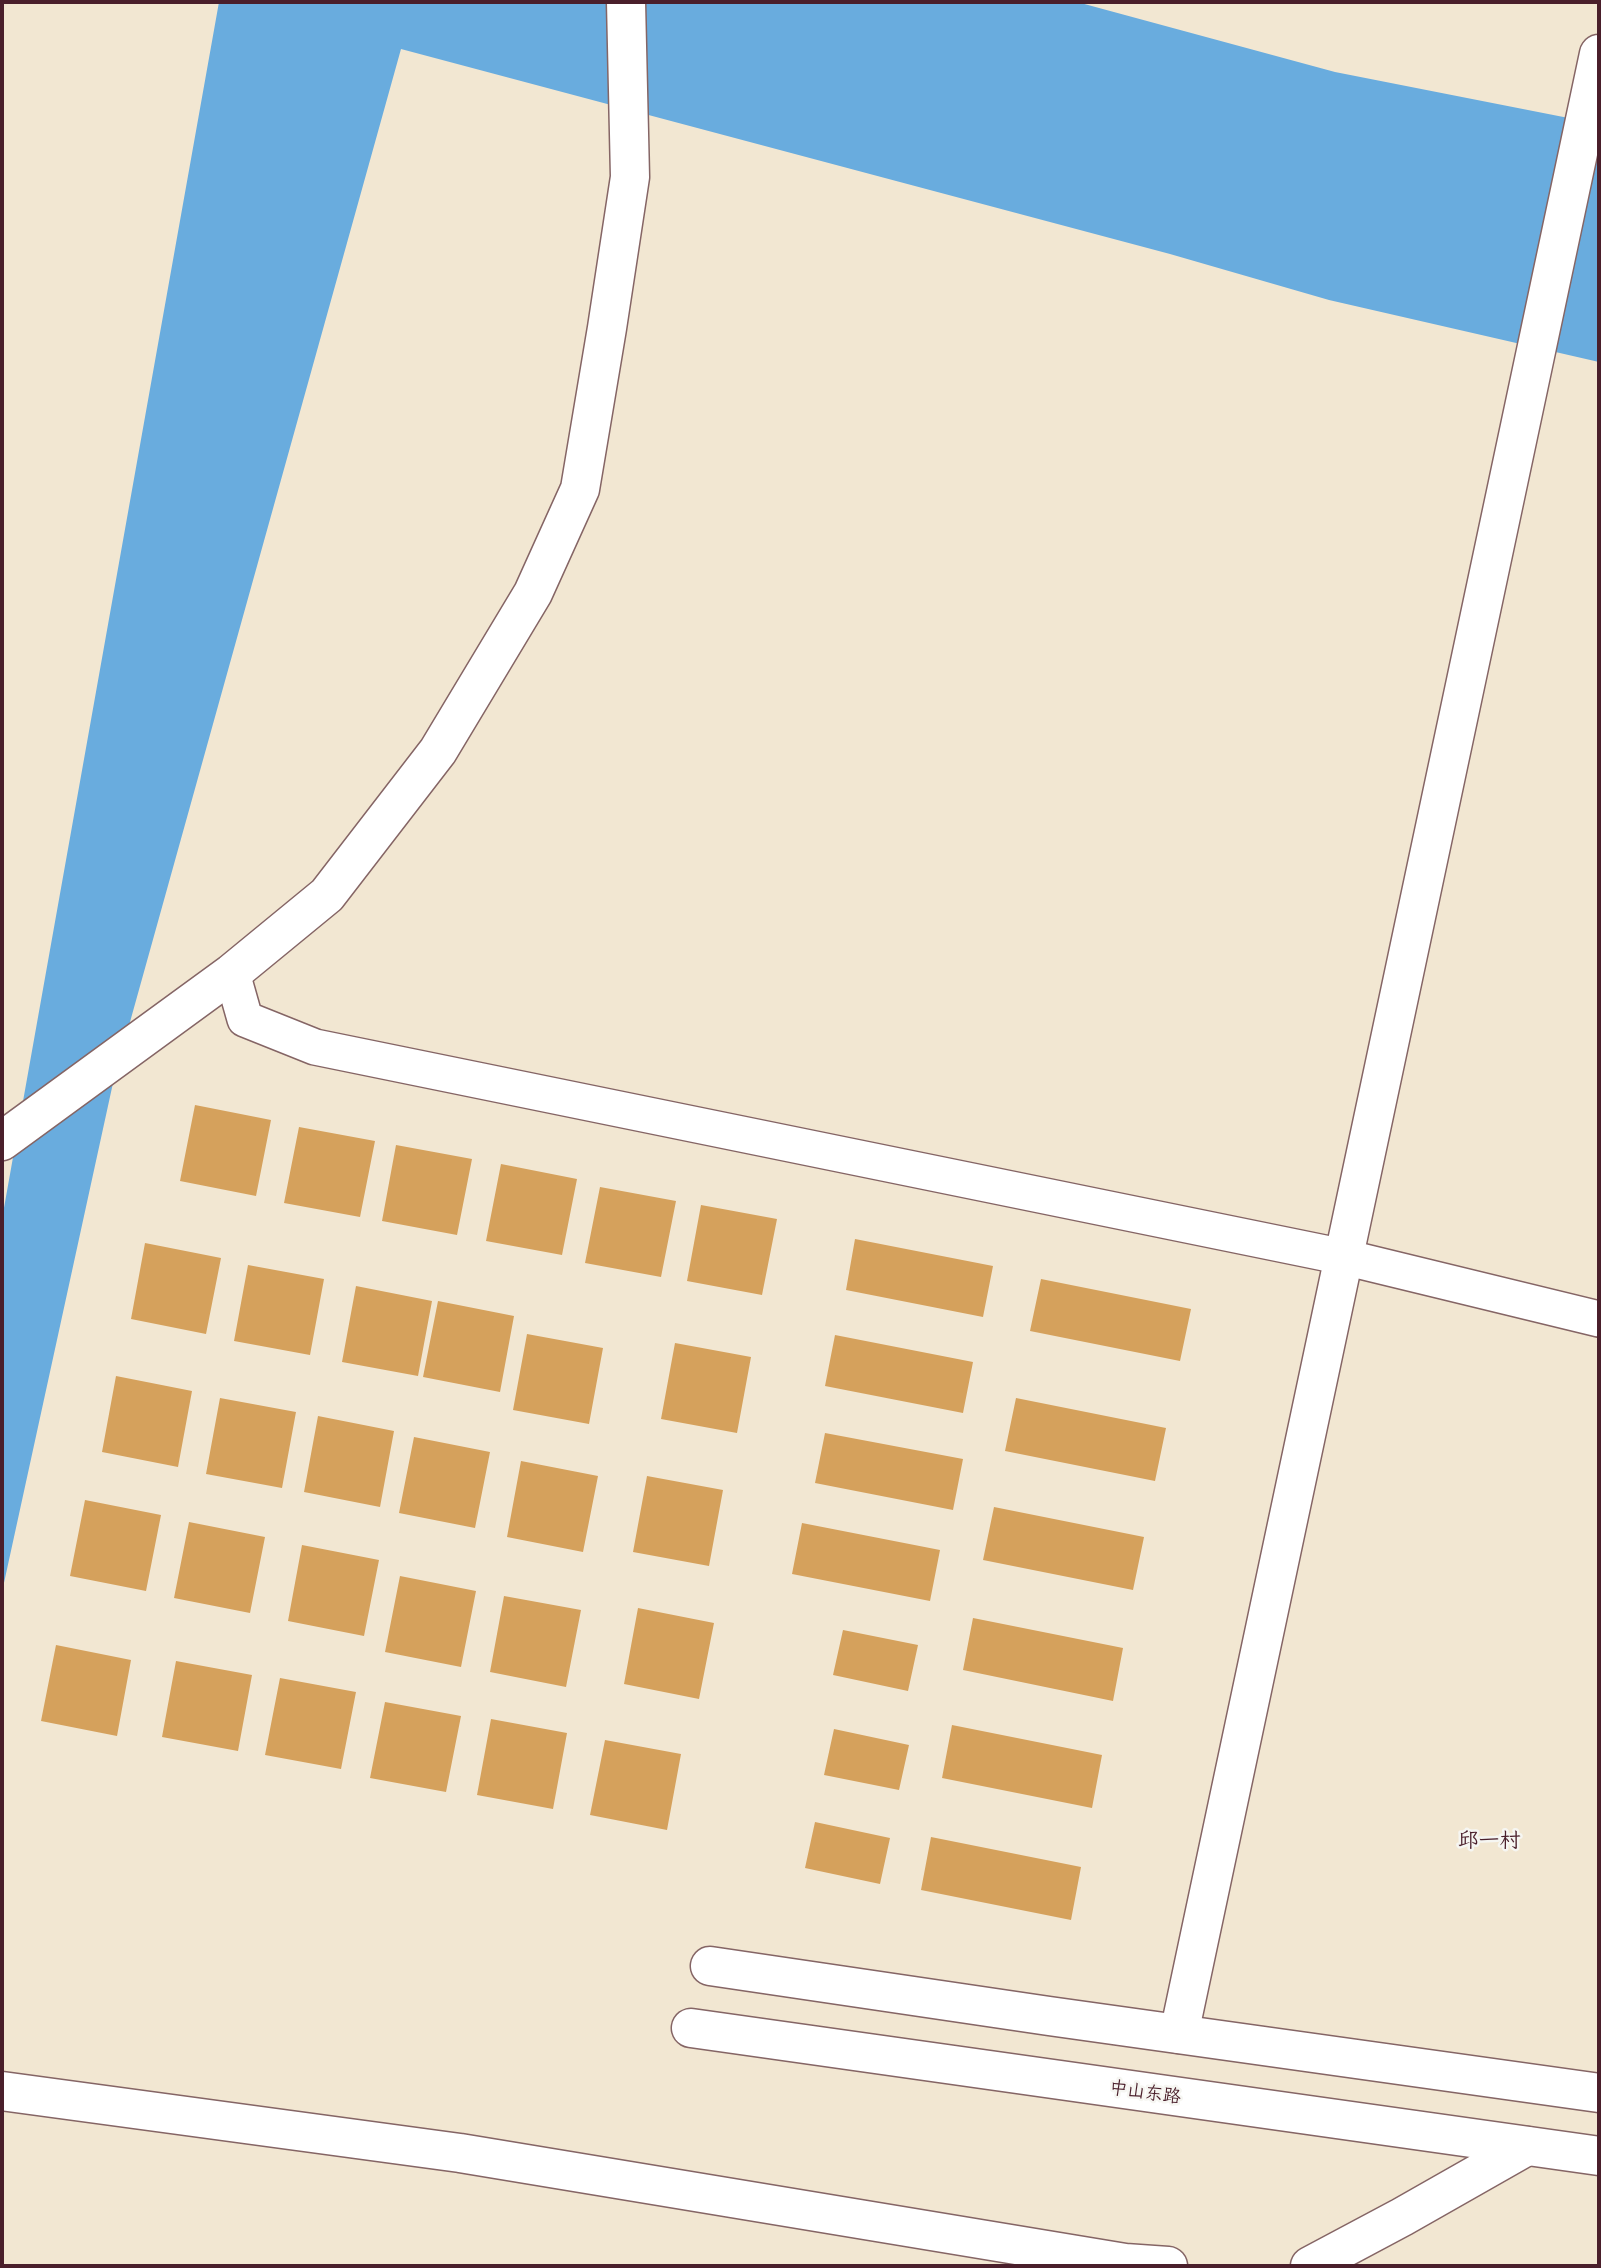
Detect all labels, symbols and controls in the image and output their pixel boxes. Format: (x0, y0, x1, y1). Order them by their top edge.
district label: 邱一村 (1458, 1829, 1520, 1855)
street label: 中山东路 (1108, 2077, 1182, 2109)

